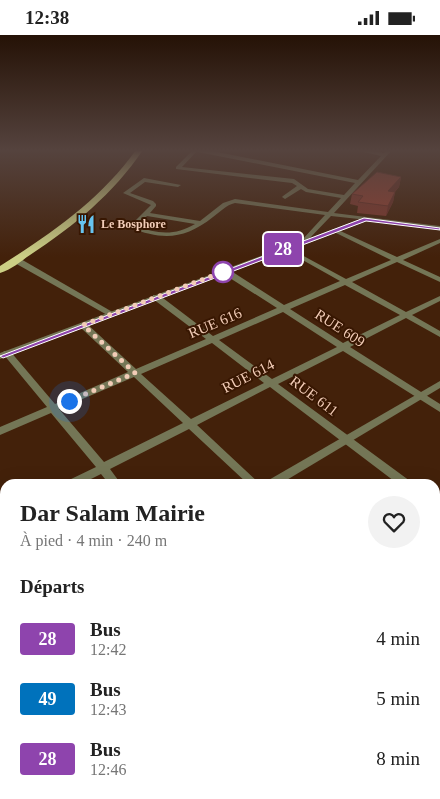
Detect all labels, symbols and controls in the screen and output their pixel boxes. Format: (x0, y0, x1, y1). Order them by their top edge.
text: 12:38 (25, 7, 69, 28)
restaurant icon: Le Bosphore (75, 213, 97, 235)
place label: Le Bosphore (101, 217, 166, 231)
line badge: 28 (260, 233, 306, 265)
text: 28 (274, 239, 292, 259)
unlabelled marker (212, 261, 234, 283)
street label: RUE 616 (186, 304, 244, 341)
street label: RUE 609 (312, 306, 368, 350)
street label: RUE 614 (219, 356, 277, 396)
street label: RUE 611 (287, 373, 341, 419)
your location (57, 389, 82, 414)
button: heart (368, 496, 420, 548)
text: Dar Salam Mairie (20, 500, 205, 526)
text: À pied · 4 min · 240 m (20, 532, 167, 549)
text: Départs (20, 576, 84, 597)
text: Bus (90, 619, 121, 640)
text: 4 min (376, 628, 420, 649)
text: 28 (39, 629, 57, 649)
text: 12:42 (90, 641, 126, 658)
text: Bus (90, 679, 121, 700)
text: 5 min (376, 688, 420, 709)
text: 49 (39, 689, 57, 709)
text: 12:43 (90, 701, 126, 718)
text: Bus (90, 739, 121, 760)
text: 8 min (376, 748, 420, 769)
text: 28 (39, 749, 57, 769)
text: 12:46 (90, 761, 126, 778)

